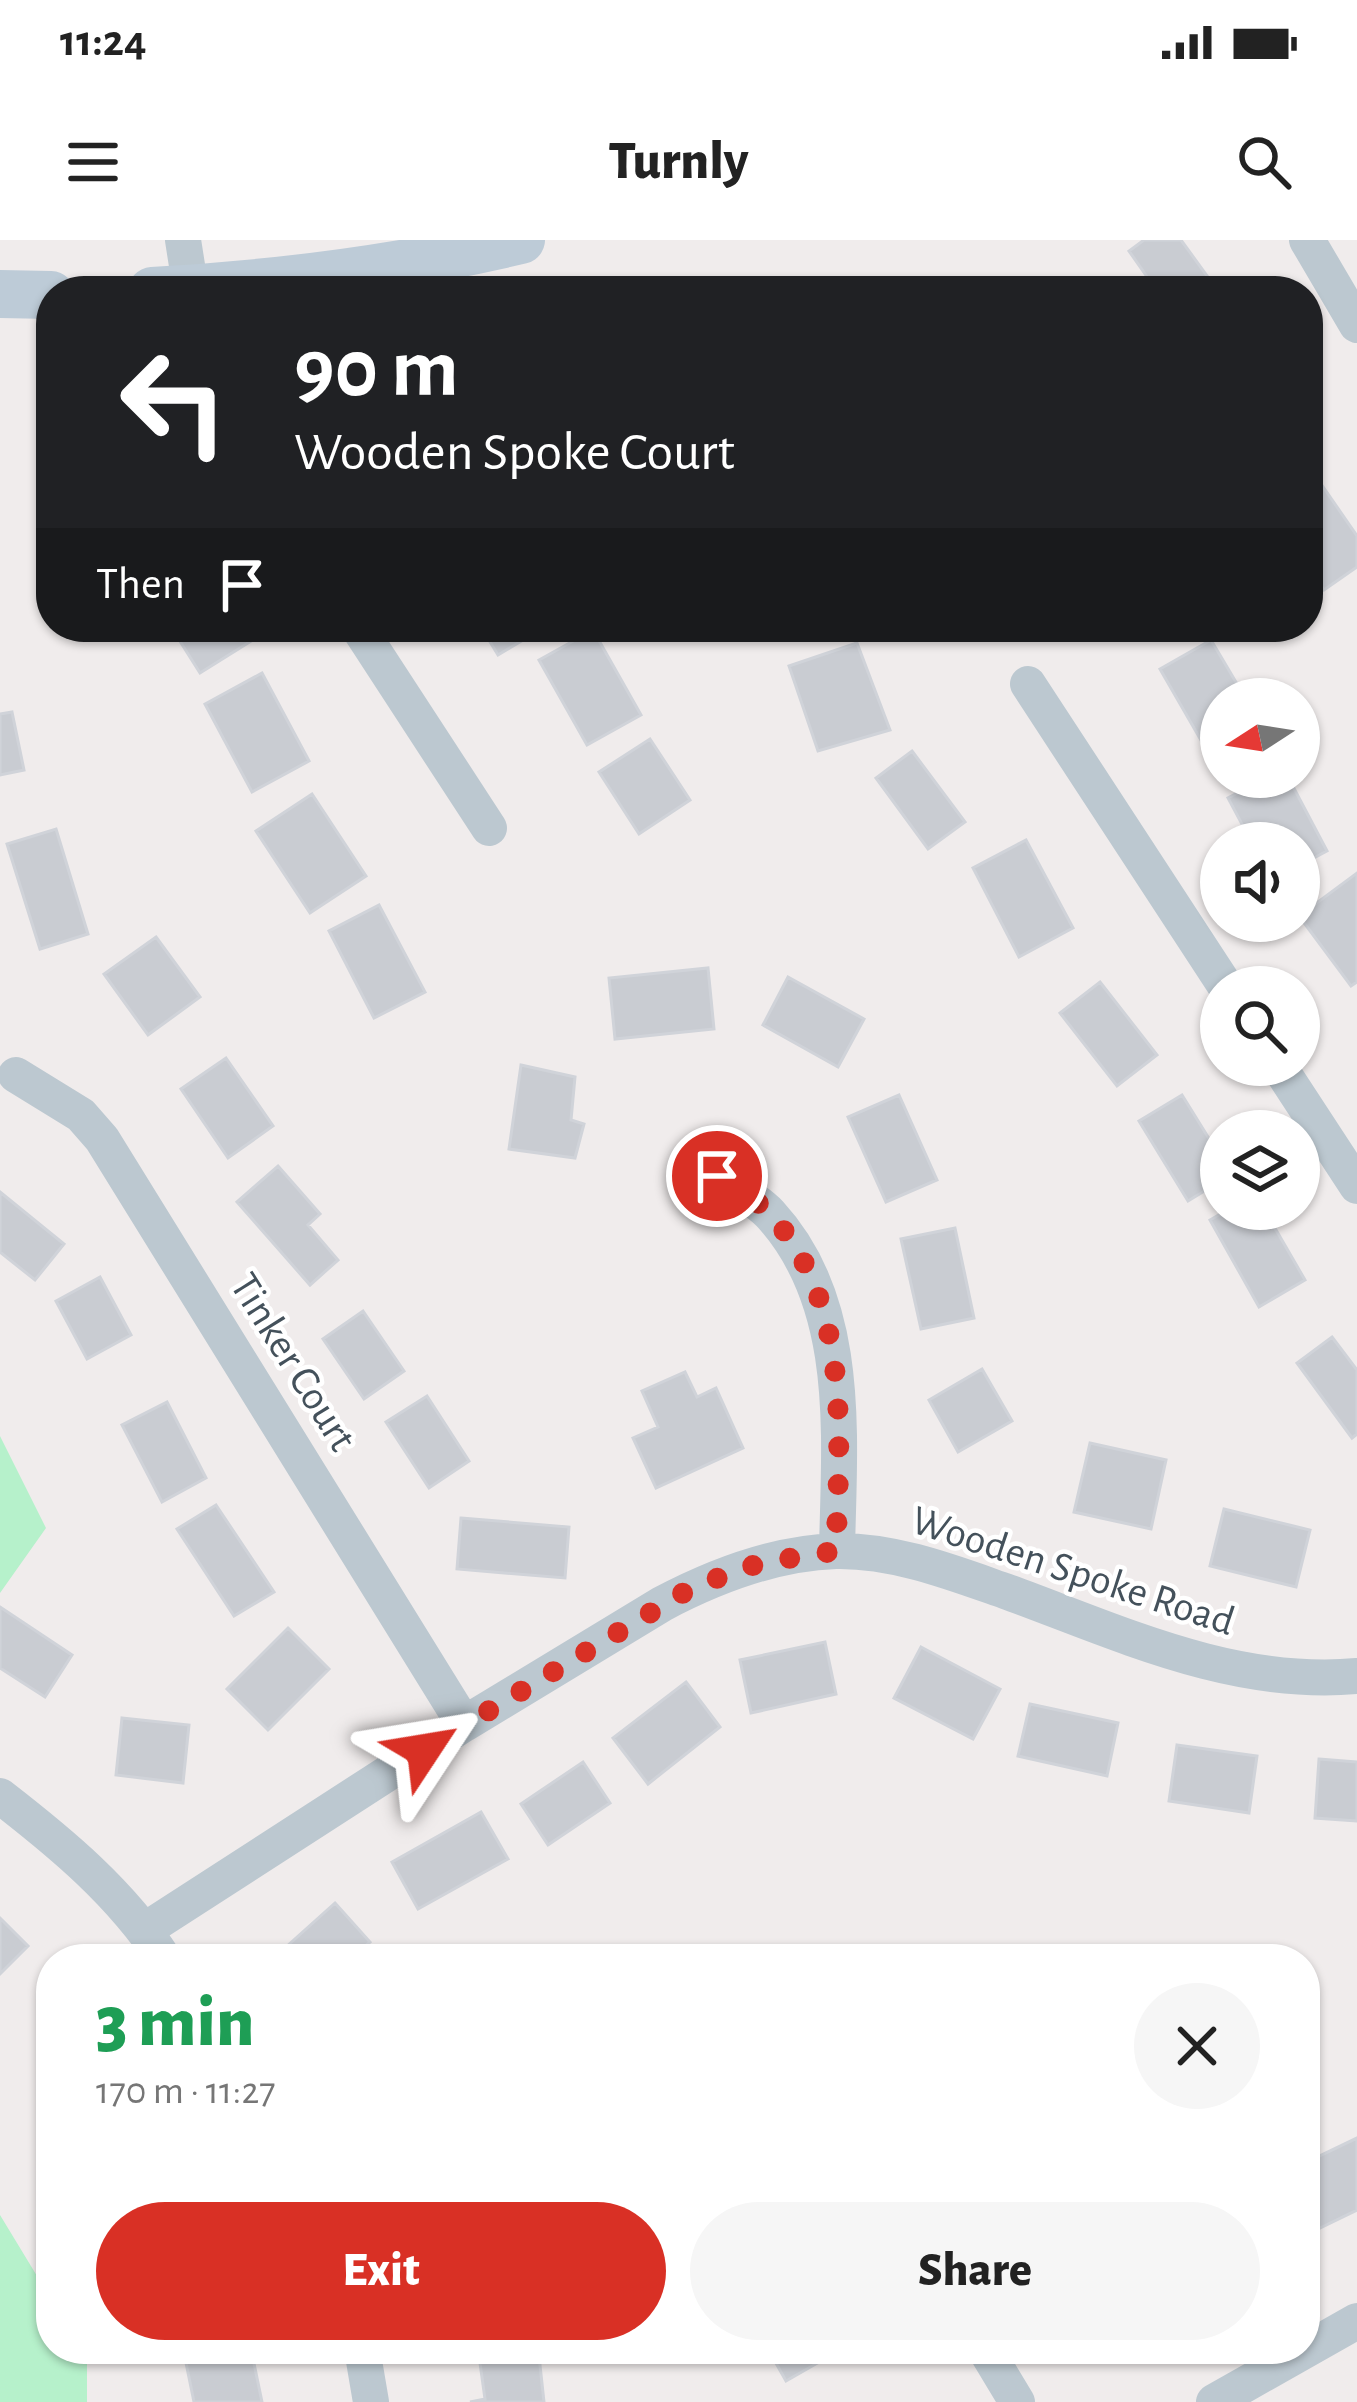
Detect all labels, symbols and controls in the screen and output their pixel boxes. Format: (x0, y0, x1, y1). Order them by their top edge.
text: 11:24 (60, 19, 147, 64)
icon: menu (60, 129, 126, 195)
icon: search (1231, 129, 1297, 195)
text: Turnly (608, 135, 749, 189)
icon: left (96, 324, 252, 480)
text: 90 m (294, 328, 459, 412)
text: Wooden Spoke Court (294, 426, 735, 480)
icon: arrive (209, 552, 275, 618)
text: Then (96, 562, 185, 607)
north arrow (1200, 678, 1320, 798)
map controls (1200, 678, 1320, 1230)
button: sound (1200, 822, 1320, 942)
button: search (1200, 966, 1320, 1086)
button: layers (1200, 1110, 1320, 1230)
pin (666, 1125, 768, 1227)
icon: arrive (684, 1143, 750, 1209)
street label: Tinker Court (222, 1266, 364, 1458)
street label: Wooden Spoke Road (906, 1499, 1240, 1643)
position arrow (361, 1687, 487, 1813)
button: close (1134, 1983, 1260, 2109)
text: 3 min (96, 1987, 254, 2059)
text: 170 m · 11:27 (96, 2072, 275, 2111)
button: Exit (96, 2202, 666, 2340)
button: Share (690, 2202, 1260, 2340)

